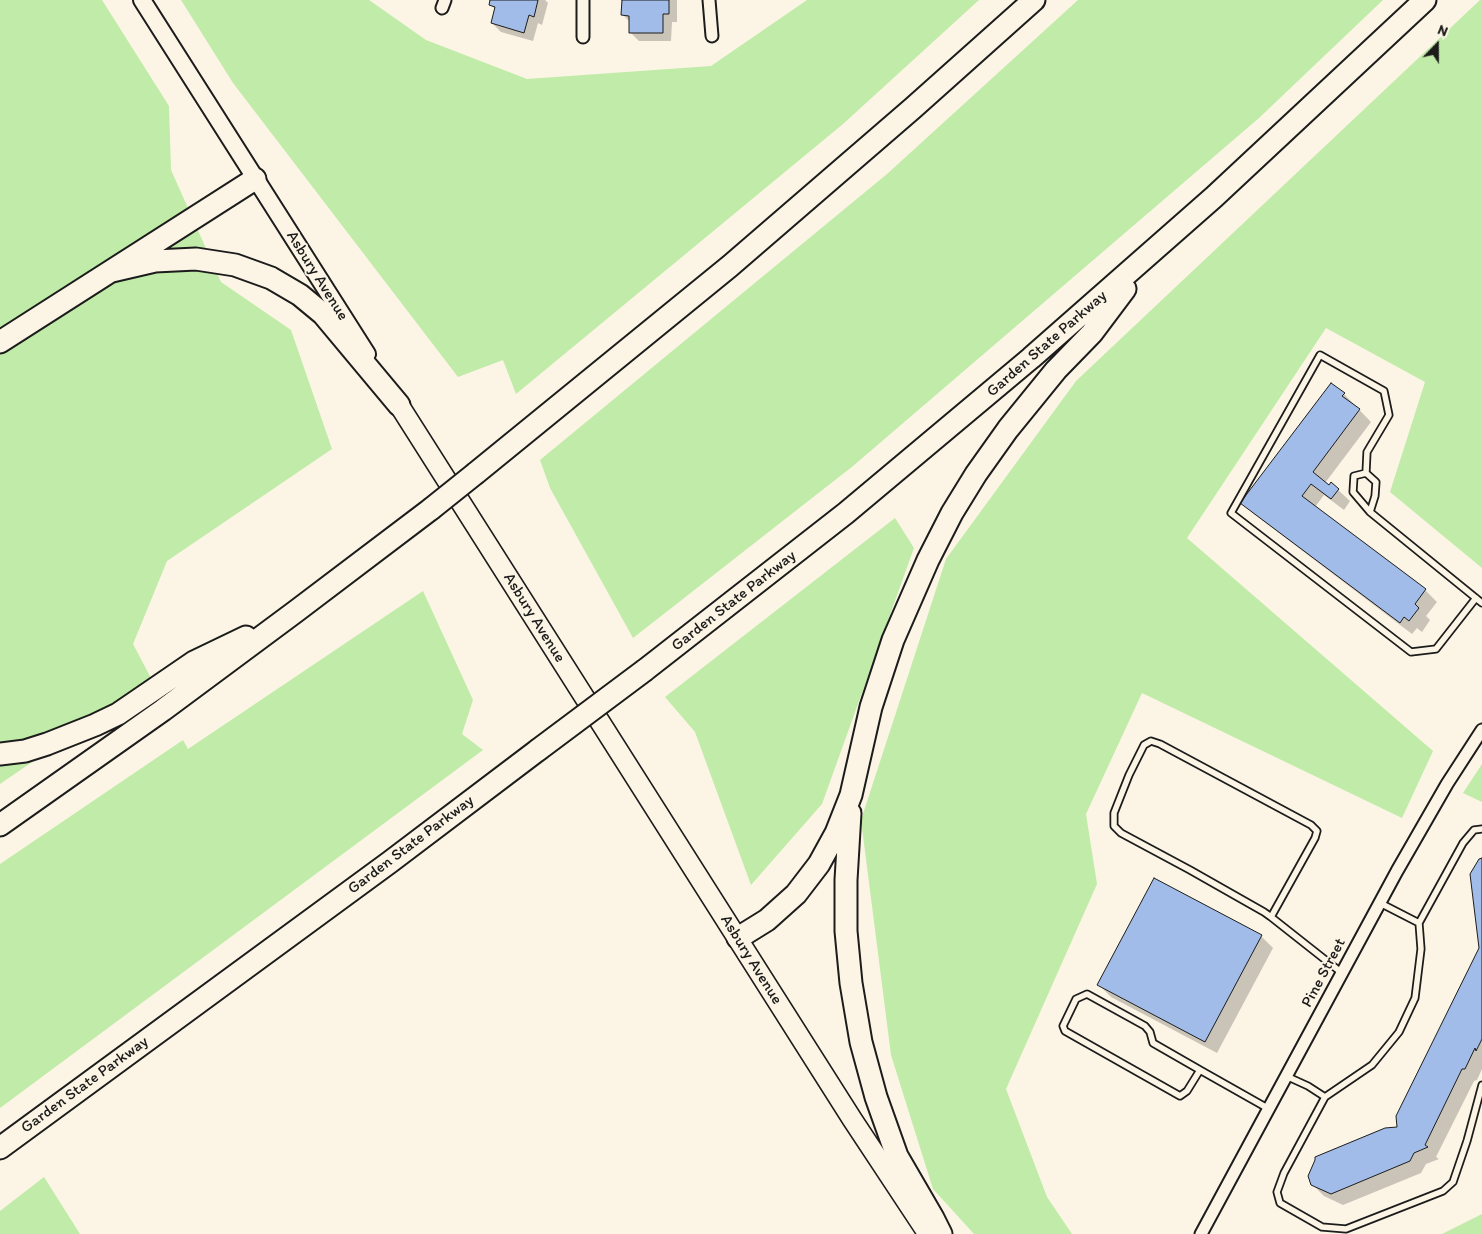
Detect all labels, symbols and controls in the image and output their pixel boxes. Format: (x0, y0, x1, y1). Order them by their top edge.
north arrow (1412, 20, 1462, 70)
text: N (1435, 21, 1450, 40)
street label: Asbury Avenue (282, 228, 352, 324)
street label: Garden State Parkway (983, 287, 1111, 401)
street label: Garden State Parkway (668, 546, 800, 656)
street label: Asbury Avenue (499, 570, 569, 666)
street label: Garden State Parkway (344, 791, 478, 899)
street label: Asbury Avenue (716, 912, 786, 1008)
street label: Pine Street (1298, 935, 1350, 1011)
street label: Garden State Parkway (18, 1032, 152, 1138)

